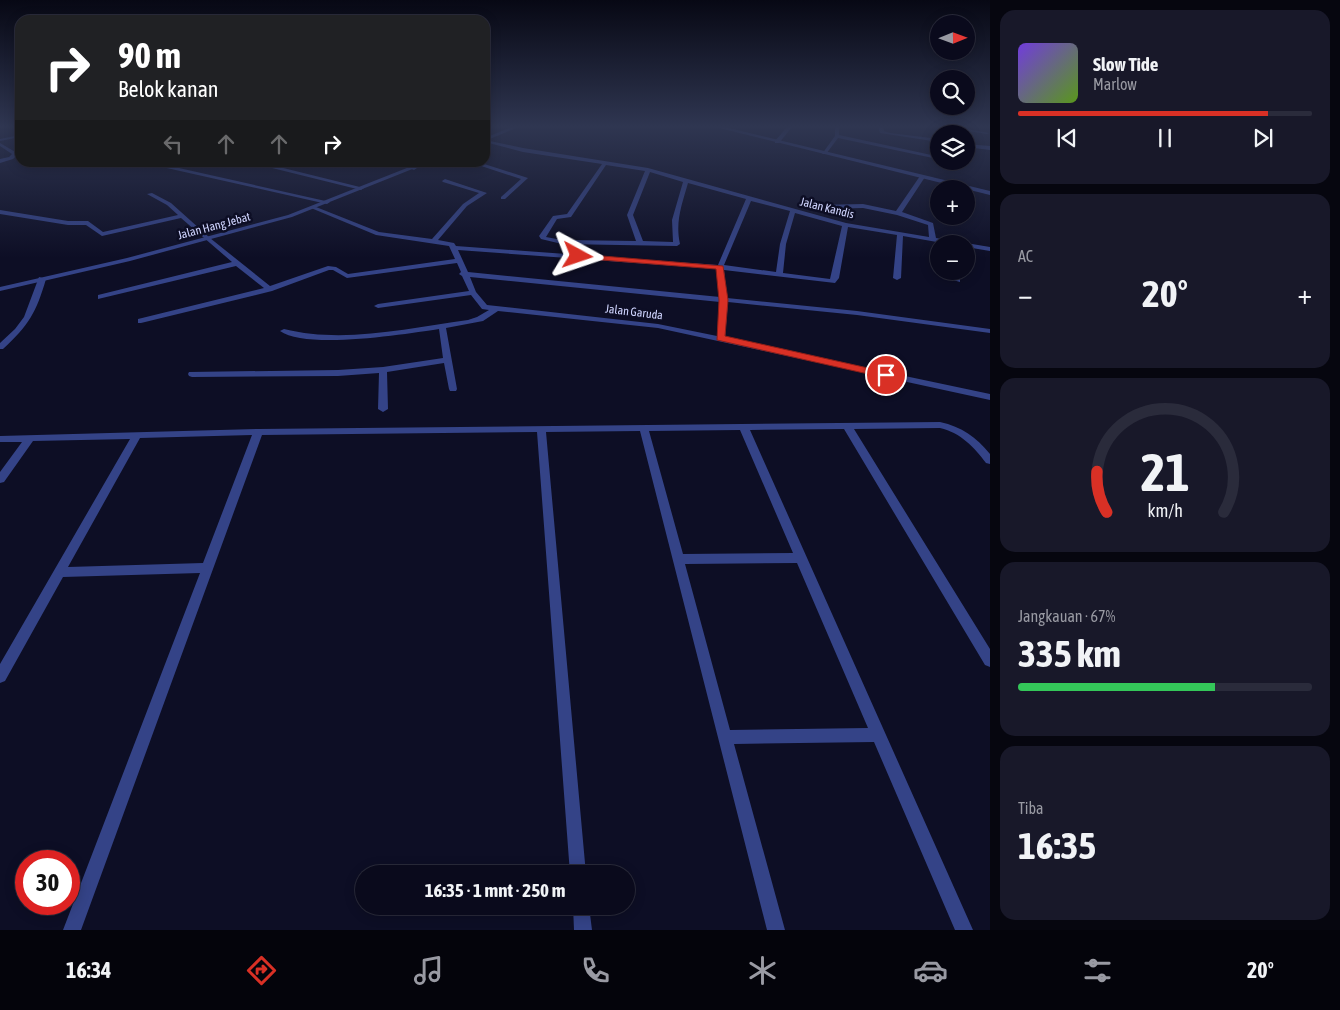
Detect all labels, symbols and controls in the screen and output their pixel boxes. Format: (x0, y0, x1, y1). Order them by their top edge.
north arrow (930, 15, 975, 60)
map controls (930, 15, 975, 280)
icon: right (35, 35, 100, 100)
text: 90 m (118, 35, 181, 75)
text: Slow Tide (1093, 53, 1158, 75)
button: search (930, 70, 975, 115)
text: Marlow (1093, 75, 1137, 93)
text: Belok kanan (118, 76, 219, 102)
icon: previous (1053, 124, 1081, 152)
icon: pause (1151, 124, 1179, 152)
icon: next (1249, 124, 1277, 152)
button: layers (930, 125, 975, 170)
icon: left (159, 130, 187, 158)
icon: ahead (212, 130, 240, 158)
icon: ahead (265, 130, 293, 158)
icon: right (318, 130, 346, 158)
button: + (930, 180, 975, 225)
street label: Jalan Kandis (798, 195, 856, 221)
street label: Jalan Hang Jebat (176, 209, 252, 242)
position arrow (551, 229, 603, 281)
button: − (930, 235, 975, 280)
text: AC (1018, 247, 1033, 265)
text: 20° (1142, 272, 1188, 315)
text: − (1018, 278, 1033, 310)
text: + (1297, 278, 1312, 310)
street label: Jalan Garuda (604, 302, 664, 322)
pin (865, 354, 907, 396)
icon: arrive (872, 361, 900, 389)
text: 21 (1141, 442, 1189, 502)
text: km/h (1147, 500, 1183, 521)
text: Jangkauan · 67% (1018, 607, 1115, 625)
text: 335 km (1018, 632, 1121, 675)
text: Tiba (1018, 799, 1043, 817)
text: 16:35 (1018, 824, 1096, 867)
speed limit sign: 30 (15, 850, 80, 915)
text: 16:35 · 1 mnt · 250 m (425, 879, 565, 901)
icon: directions (244, 953, 279, 988)
icon: music (411, 953, 446, 988)
icon: phone (578, 953, 613, 988)
icon: climate (745, 953, 780, 988)
icon: car (913, 953, 948, 988)
icon: filters (1080, 953, 1115, 988)
text: 16:34 (66, 957, 111, 983)
text: 20° (1247, 957, 1274, 983)

